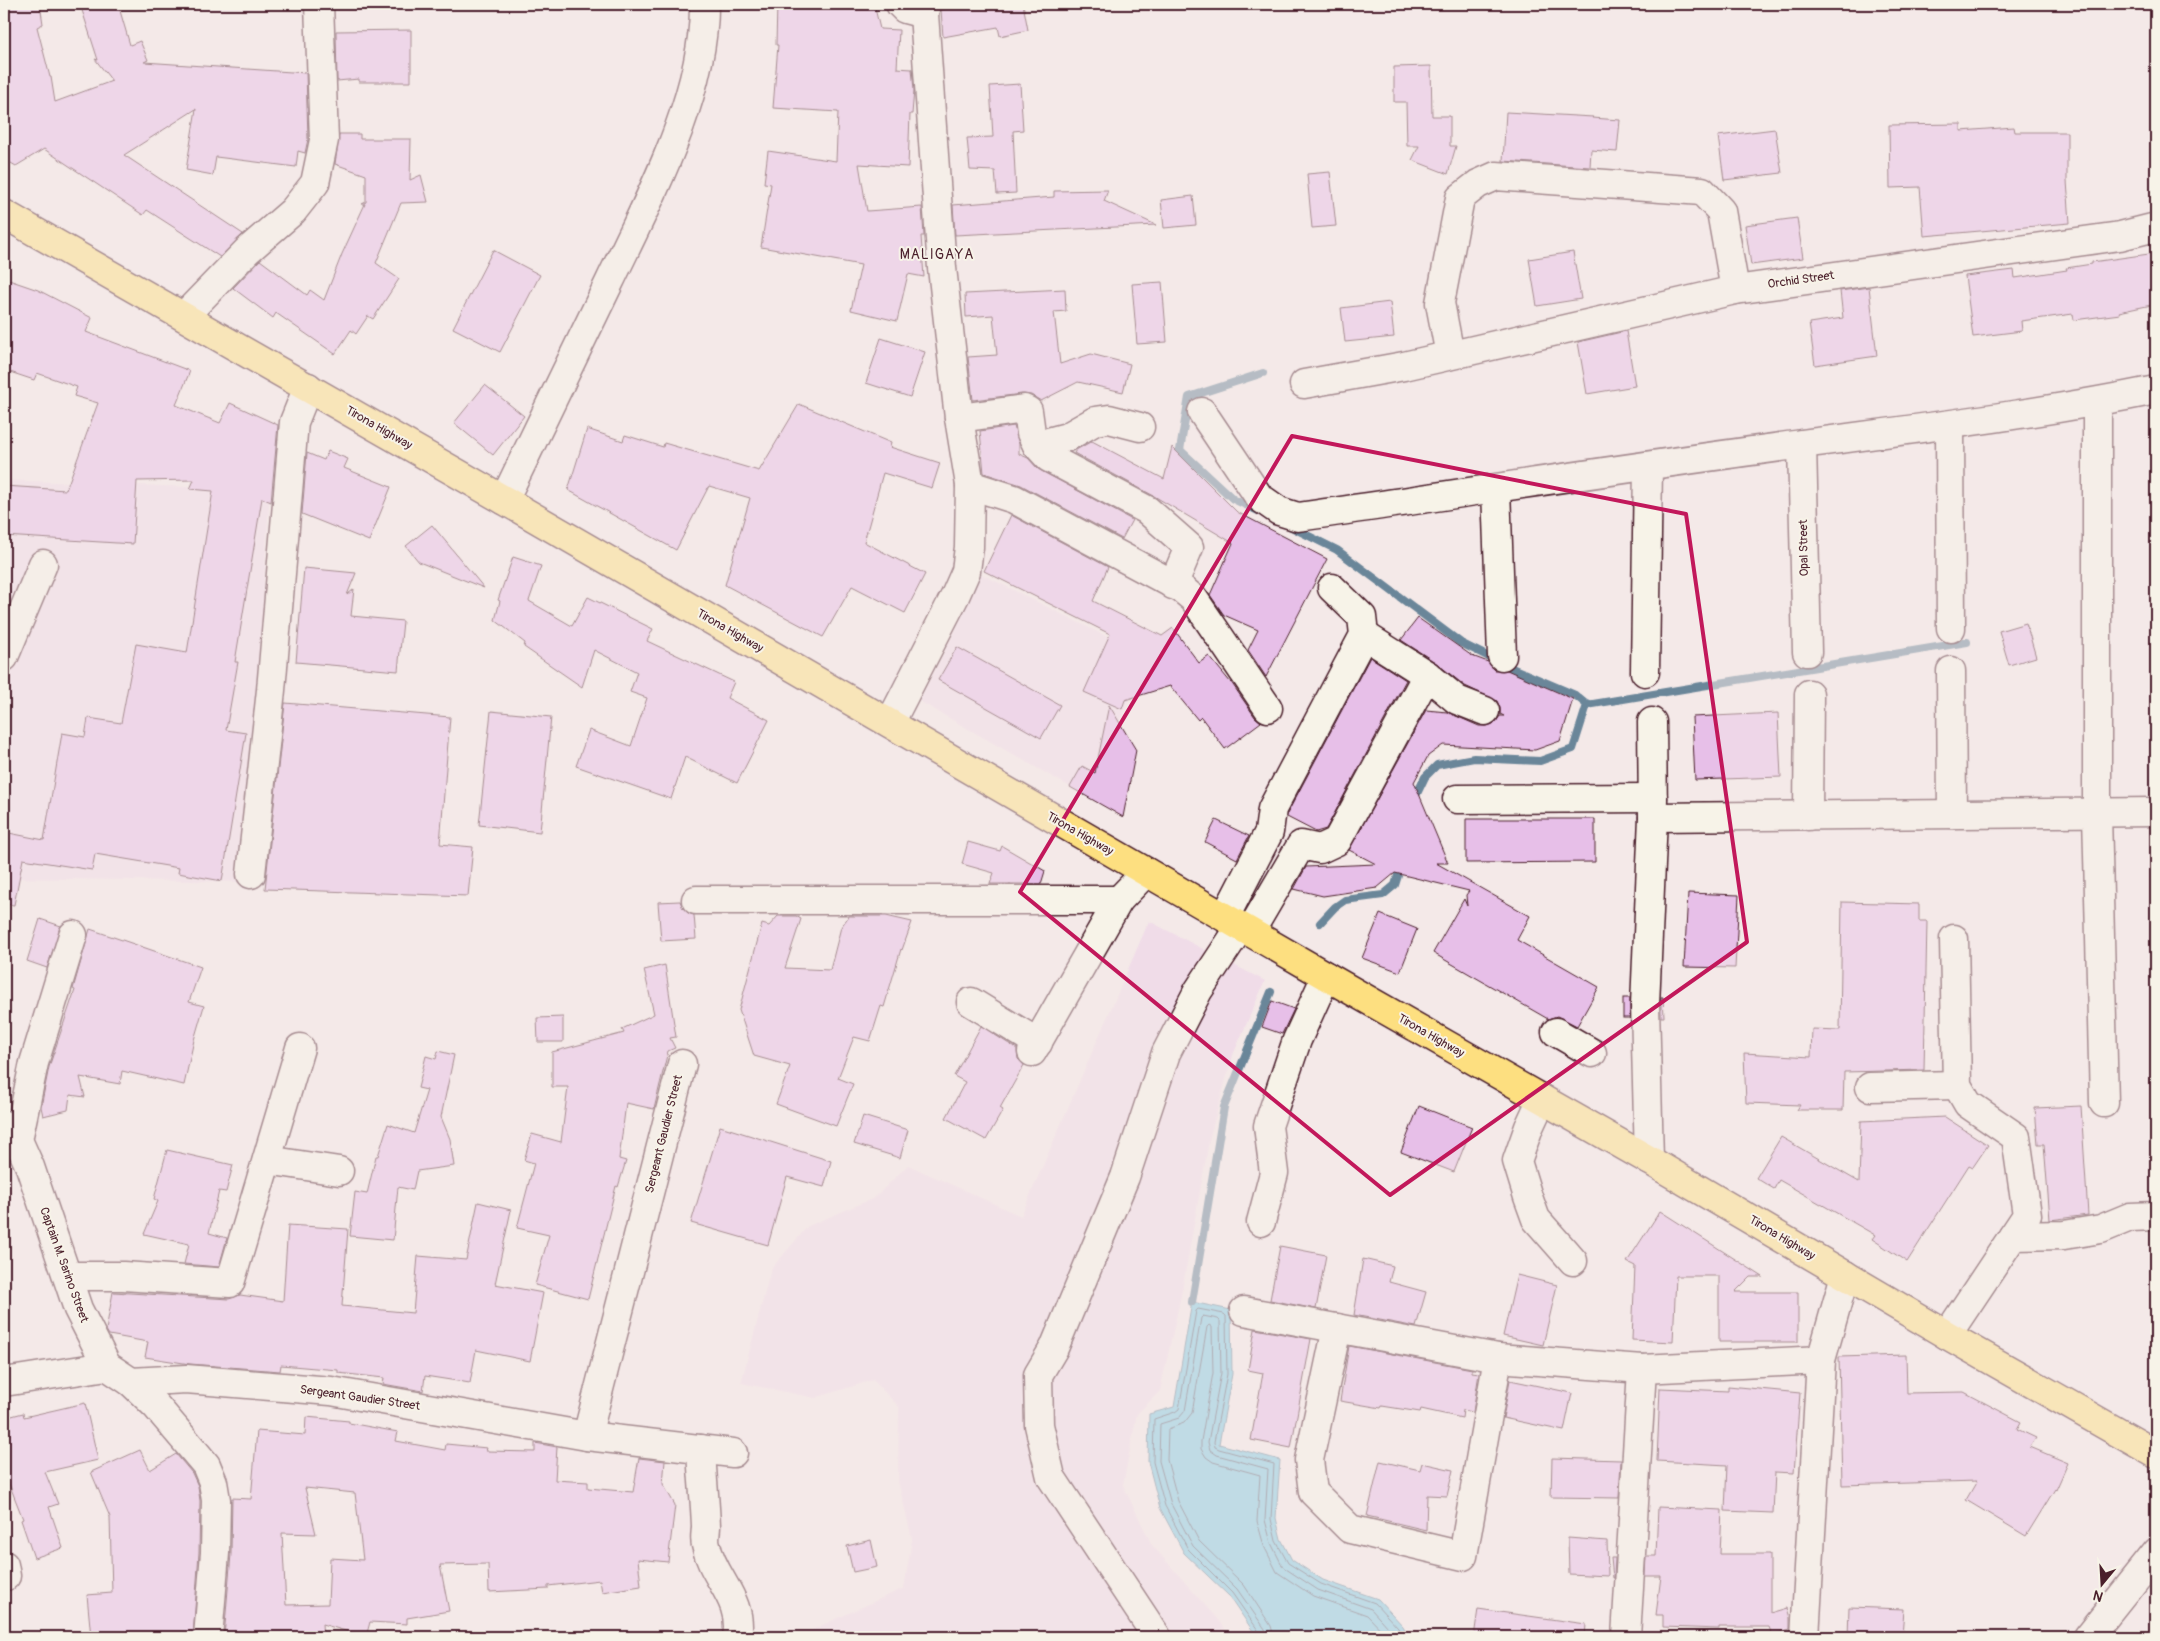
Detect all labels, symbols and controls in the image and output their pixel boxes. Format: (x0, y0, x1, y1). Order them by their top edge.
district label: MALIGAYA (900, 246, 974, 263)
street label: Orchid Street (1767, 268, 1835, 292)
street label: Tirona Highway (343, 403, 415, 453)
street label: Opal Street (1796, 519, 1812, 577)
street label: Tirona Highway (694, 606, 766, 656)
street label: Tirona Highway (1044, 809, 1116, 859)
street label: Tirona Highway (1395, 1011, 1467, 1061)
street label: Sergeant Gaudier Street (642, 1073, 686, 1195)
street label: Captain M. Sarino Street (36, 1205, 92, 1325)
street label: Tirona Highway (1746, 1212, 1818, 1264)
street label: Sergeant Gaudier Street (299, 1382, 421, 1414)
north arrow (2078, 1558, 2128, 1608)
text: N (2091, 1586, 2105, 1605)

